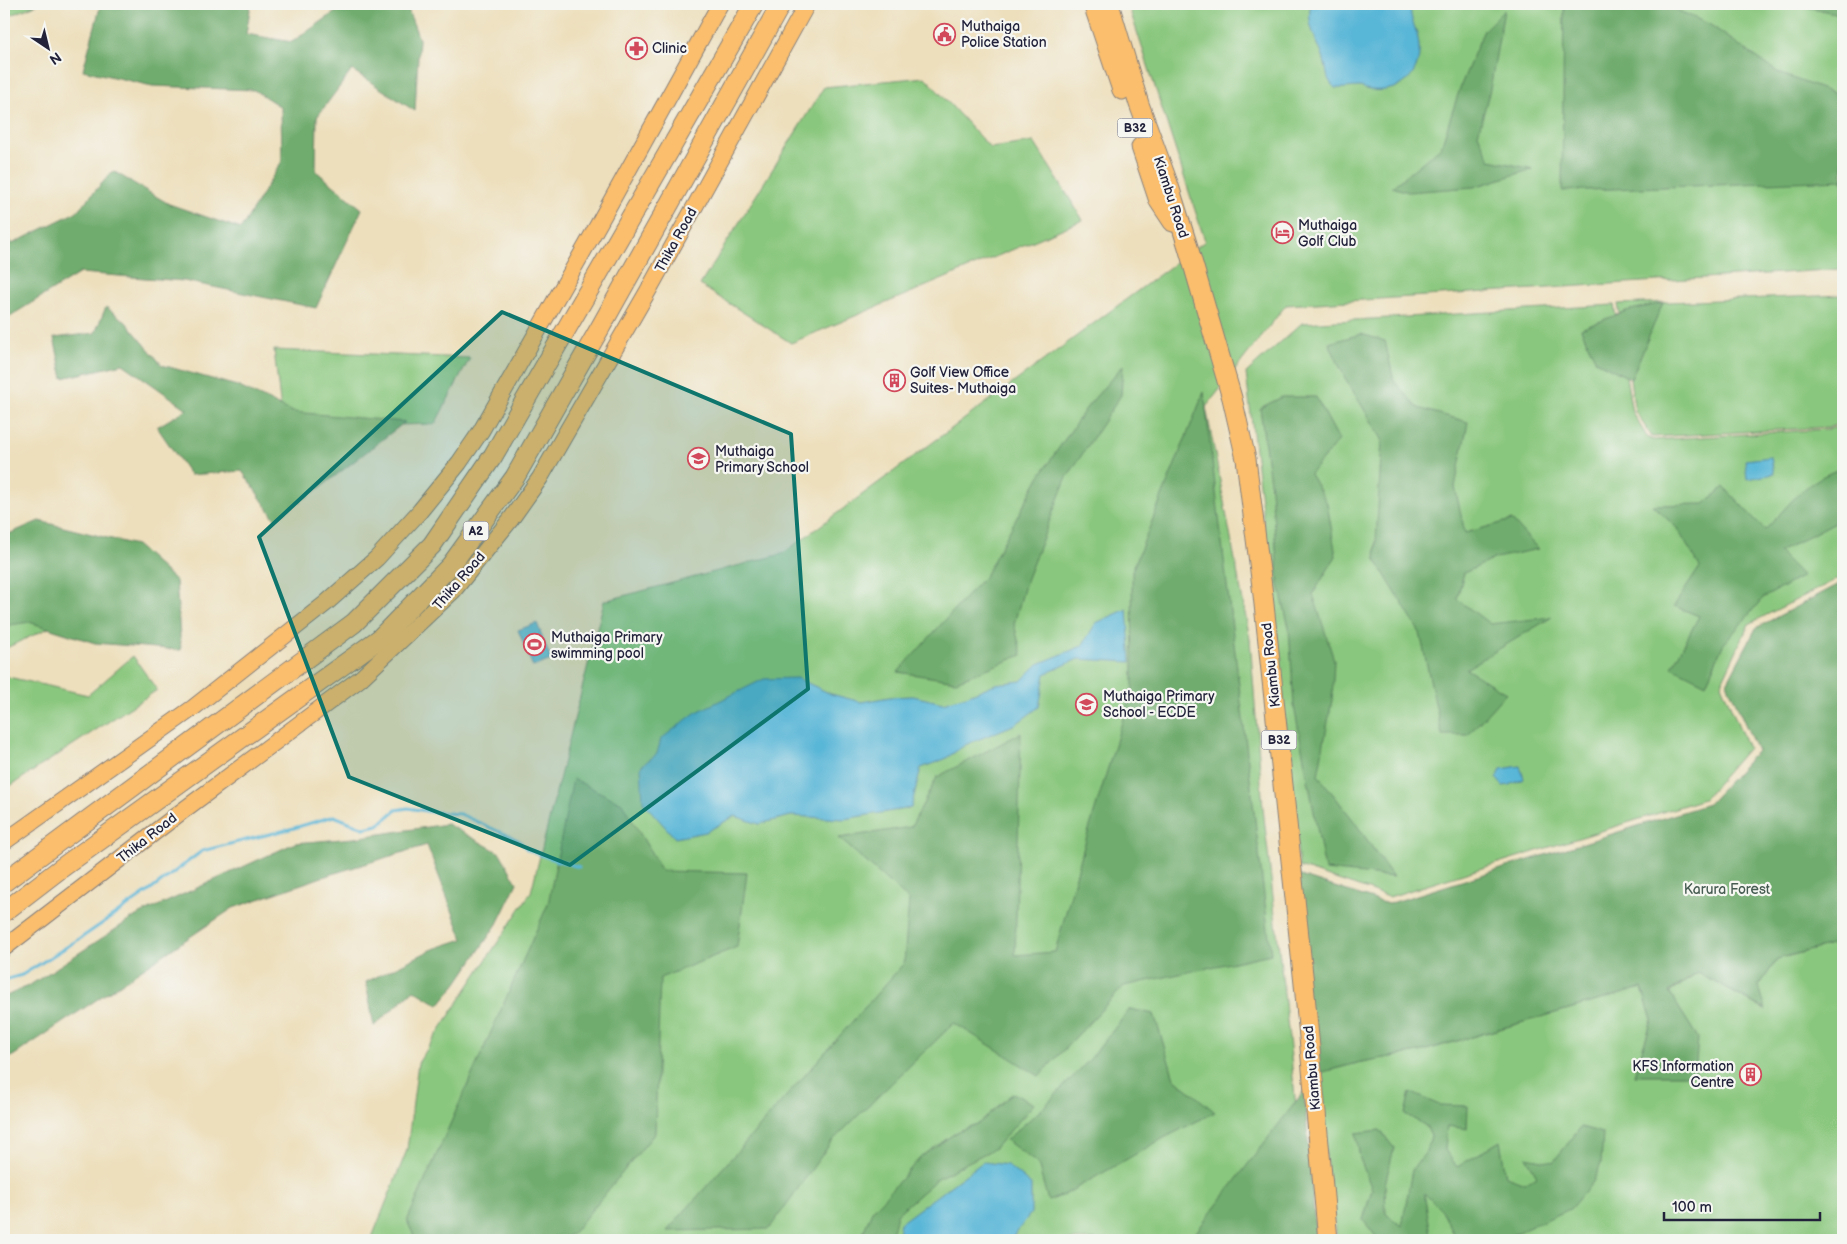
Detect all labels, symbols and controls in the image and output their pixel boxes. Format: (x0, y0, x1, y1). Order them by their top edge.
place label: Muthaiga Police Station (961, 18, 1047, 51)
north arrow (22, 22, 72, 72)
public building icon: Muthaiga Police Station (933, 22, 957, 46)
pharmacy icon: Clinic (624, 36, 648, 60)
place label: Clinic (652, 40, 687, 57)
text: N (46, 48, 64, 68)
road number: B32 (1118, 119, 1152, 138)
street label: Kiambu Road (1150, 154, 1192, 240)
street label: Thika Road (651, 205, 701, 275)
place label: Muthaiga Golf Club (1298, 217, 1357, 250)
hotel icon: Muthaiga Golf Club (1270, 221, 1294, 245)
place label: Golf View Office Suites- Muthaiga (910, 364, 1016, 397)
building icon: Golf View Office Suites- Muthaiga (882, 368, 906, 392)
place label: Muthaiga Primary School (715, 443, 809, 476)
school or university icon: Muthaiga Primary School (687, 447, 711, 471)
road number: A2 (464, 522, 488, 540)
street label: Thika Road (429, 549, 489, 613)
street label: Kiambu Road (1258, 622, 1284, 708)
place label: Muthaiga Primary swimming pool (551, 629, 663, 662)
sports icon: Muthaiga Primary swimming pool (523, 633, 547, 657)
place label: Muthaiga Primary School - ECDE (1103, 688, 1215, 721)
school or university icon: Muthaiga Primary School - ECDE (1075, 692, 1099, 716)
road number: B32 (1262, 730, 1296, 750)
street label: Thika Road (114, 809, 180, 867)
park label: Karura Forest (1684, 881, 1771, 898)
street label: Kiambu Road (1300, 1025, 1324, 1111)
place label: KFS Information Centre (1632, 1058, 1734, 1091)
building icon: KFS Information Centre (1738, 1062, 1762, 1086)
scale bar (1664, 1189, 1821, 1221)
text: 100 m (1672, 1198, 1712, 1217)

